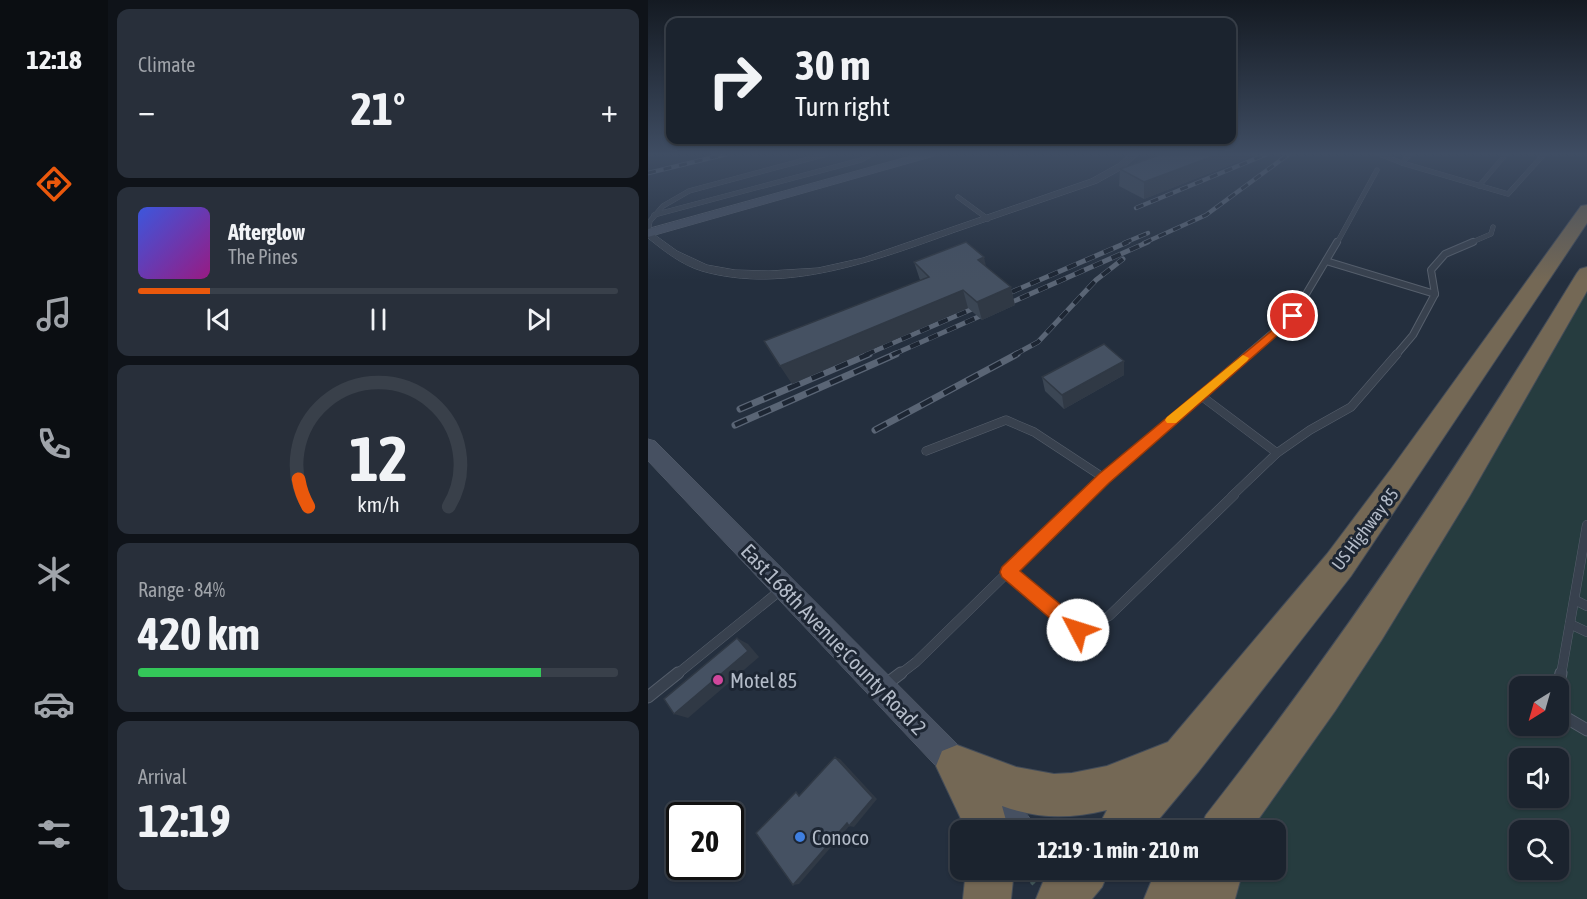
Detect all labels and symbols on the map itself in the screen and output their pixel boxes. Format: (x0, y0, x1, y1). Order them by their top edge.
pin (1267, 290, 1318, 341)
street label: US Highway 85 (1327, 484, 1403, 574)
street label: East 168th Avenue;County Road 2 (737, 539, 931, 739)
position arrow (1046, 598, 1110, 662)
place label: Motel 85 (730, 668, 798, 692)
marker: Motel 85 (711, 673, 725, 687)
north arrow (1509, 676, 1569, 736)
speed limit sign: 20 (666, 802, 744, 880)
place label: Conoco (812, 825, 869, 849)
marker: Conoco (793, 830, 807, 844)

